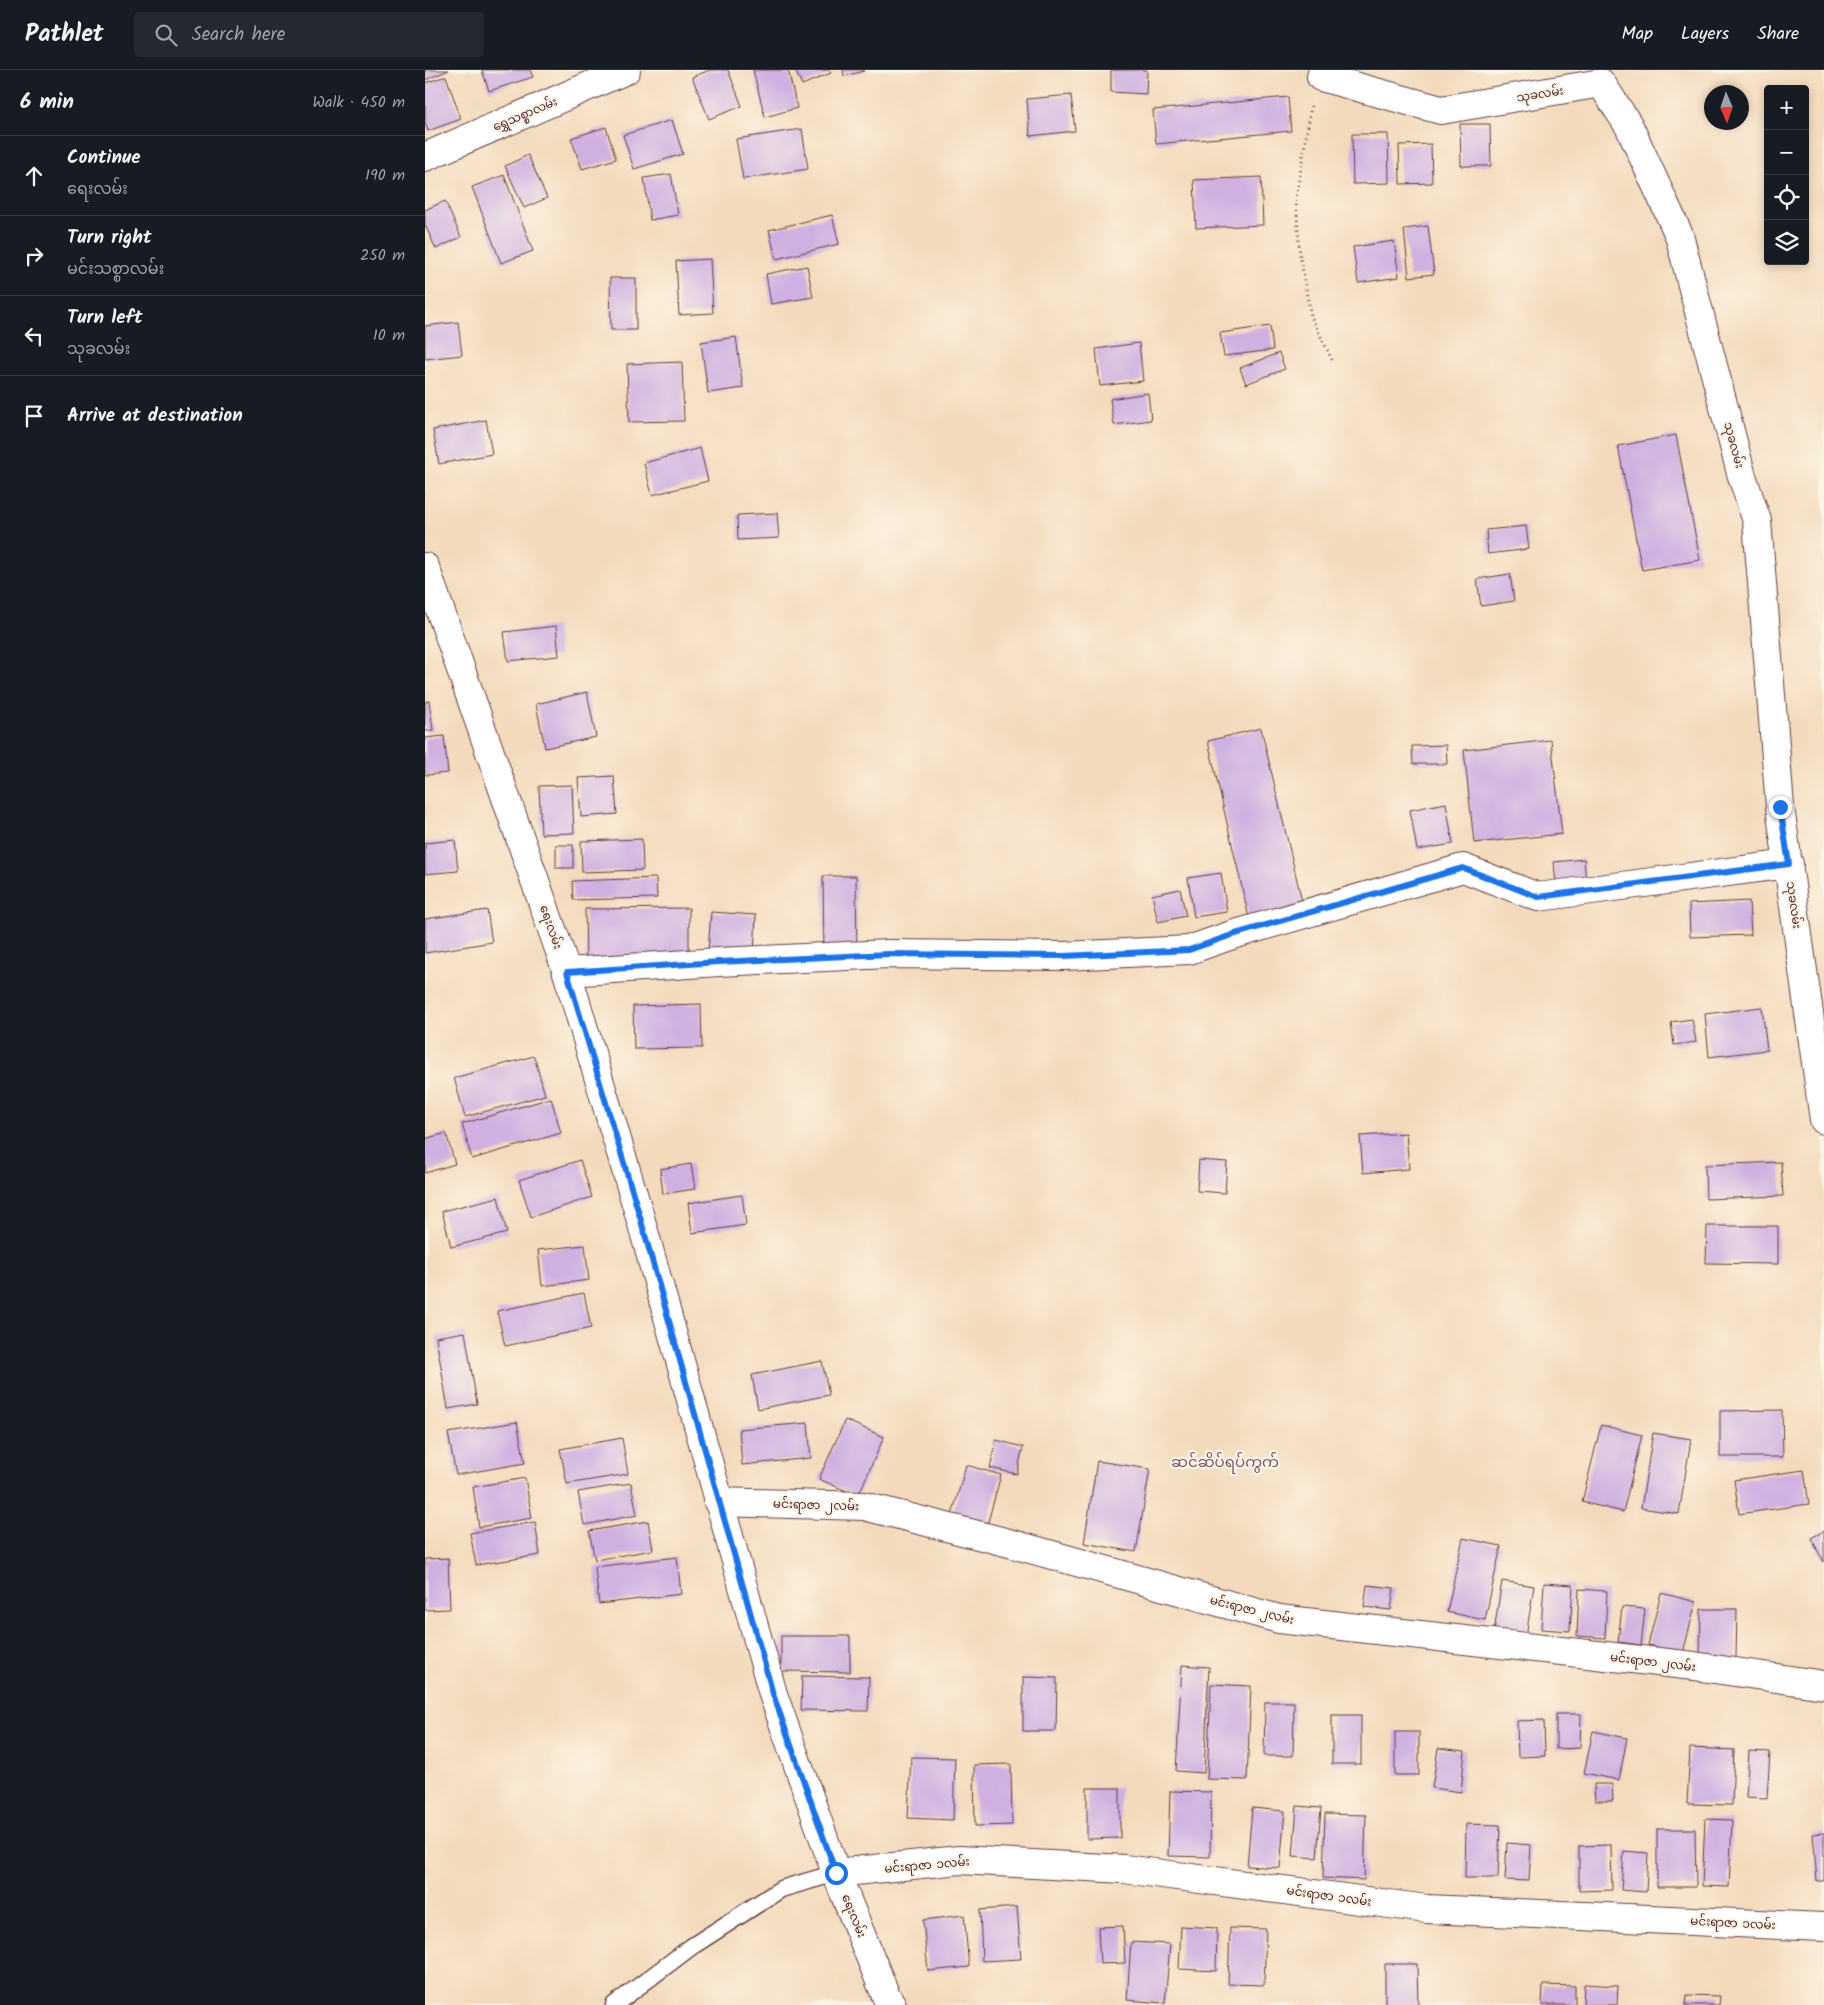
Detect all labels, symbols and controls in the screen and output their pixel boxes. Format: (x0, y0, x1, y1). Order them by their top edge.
search box (134, 12, 484, 57)
text: Pathlet (25, 15, 104, 54)
text: Search here (192, 20, 285, 50)
text: Map (1622, 20, 1653, 49)
text: Layers (1681, 20, 1729, 49)
text: Share (1757, 20, 1799, 49)
icon: search (152, 21, 180, 49)
street label: သုခလမ်း (1515, 81, 1565, 108)
north arrow (1704, 85, 1749, 130)
map controls (1764, 85, 1809, 265)
button: + (1764, 85, 1809, 130)
text: 6 min (20, 86, 74, 119)
text: Walk · 450 m (312, 90, 405, 115)
street label: ရွှေသစ္စာလမ်း (490, 92, 561, 137)
button: − (1764, 130, 1809, 175)
text: Continue (67, 143, 140, 173)
icon: ahead (20, 162, 48, 190)
text: 190 m (365, 163, 405, 188)
button: locate (1764, 175, 1809, 220)
text: ရေးလမ်း (67, 177, 128, 202)
button: layers (1764, 220, 1809, 265)
text: Turn right (67, 223, 152, 253)
icon: right (20, 242, 48, 270)
text: 250 m (360, 243, 405, 268)
text: မင်းသစ္စာလမ်း (67, 257, 164, 282)
text: Turn left (67, 303, 142, 333)
icon: left (20, 322, 48, 350)
text: 10 m (373, 323, 405, 348)
text: သုခလမ်း (67, 337, 130, 362)
text: Arrive at destination (67, 401, 243, 431)
icon: arrive (20, 402, 48, 430)
street label: သုခလမ်း (1718, 420, 1749, 470)
route end (1769, 796, 1792, 819)
street label: သုခလမ်း (1781, 880, 1806, 930)
street label: ရေးလမ်း (534, 903, 567, 952)
district label: ဆင်ဆိပ်ရပ်ကွက် (1171, 1451, 1279, 1475)
street label: မင်းရာဇာ ၂လမ်း (773, 1495, 859, 1516)
street label: မင်းရာဇာ ၂လမ်း (1208, 1591, 1296, 1630)
street label: မင်းရာဇာ ၂လမ်း (1609, 1648, 1697, 1677)
street label: မင်းရာဇာ ၁လမ်း (884, 1852, 970, 1879)
route start (825, 1862, 848, 1885)
street label: မင်းရာဇာ ၁လမ်း (1285, 1881, 1373, 1912)
street label: ရေးလမ်း (836, 1891, 871, 1941)
street label: မင်းရာဇာ ၁လမ်း (1690, 1912, 1776, 1935)

